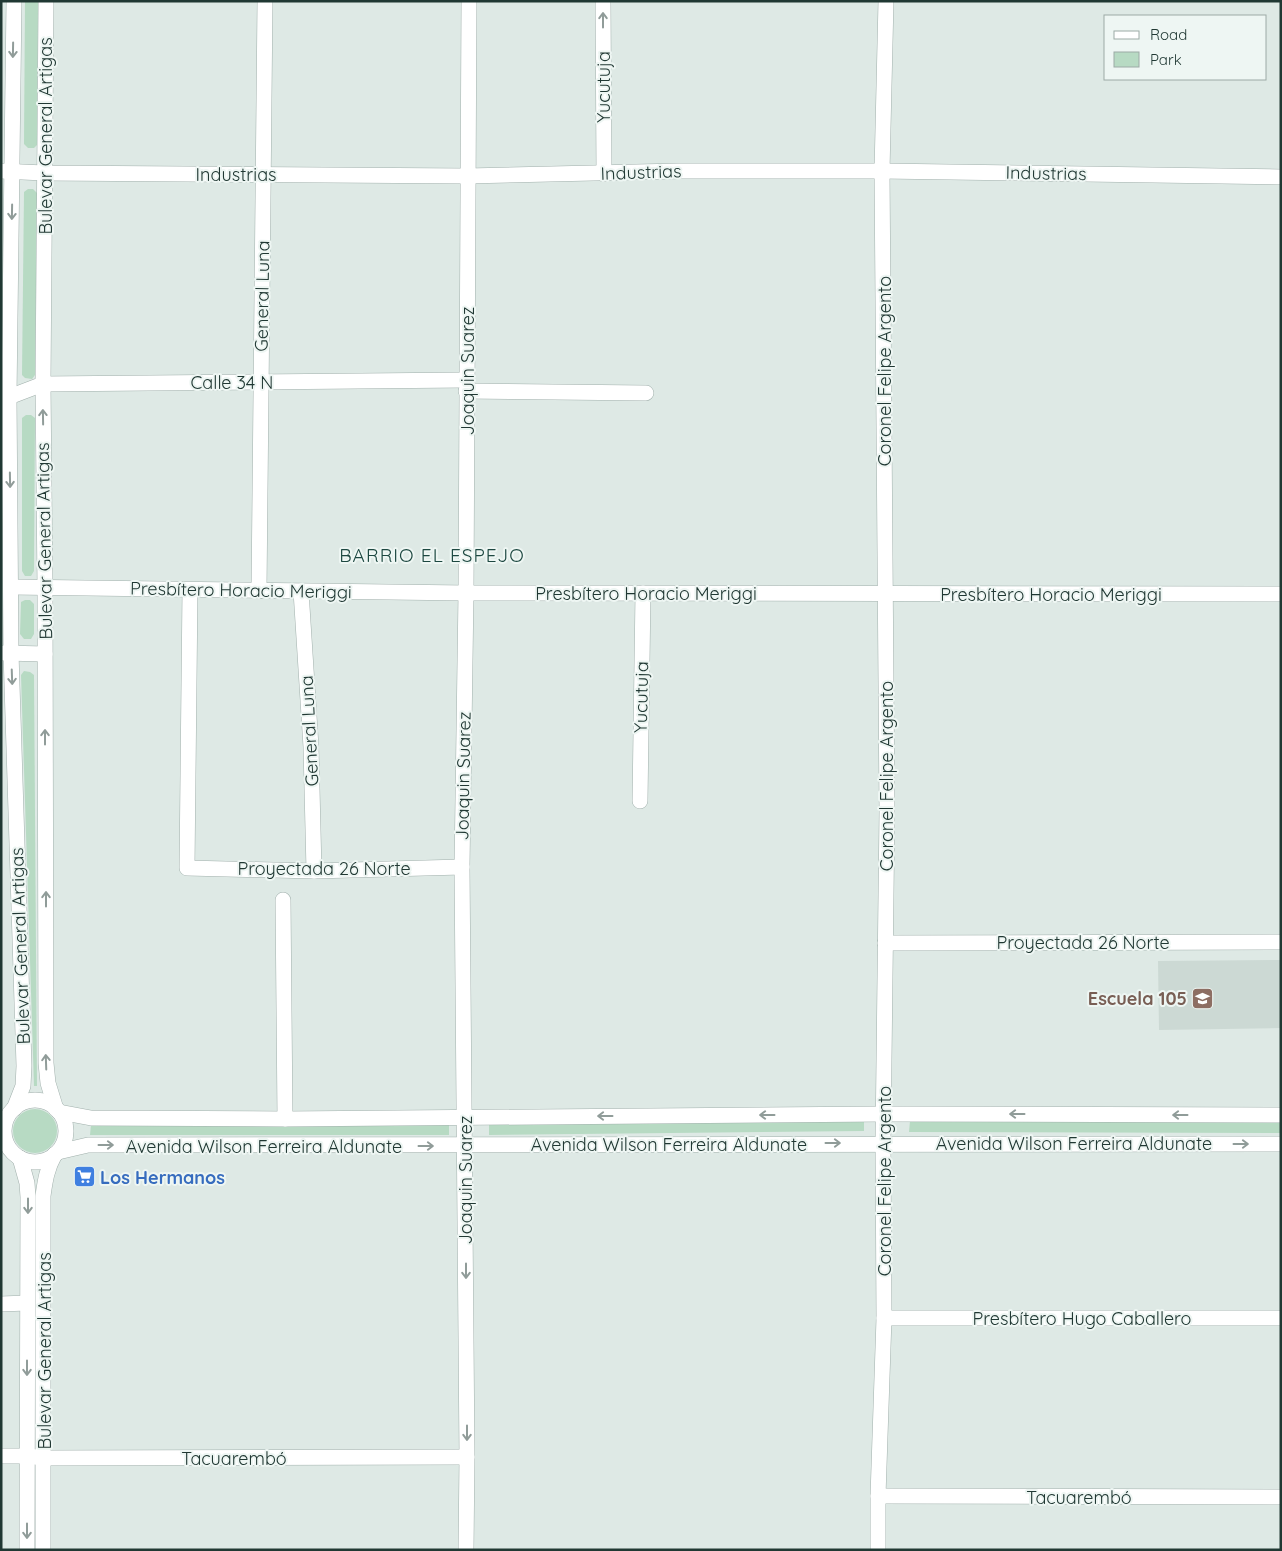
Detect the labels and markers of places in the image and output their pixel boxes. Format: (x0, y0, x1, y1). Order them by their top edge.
school or university icon: Escuela 105 (1191, 986, 1215, 1010)
place label: Escuela 105 (1088, 987, 1187, 1010)
supermarket icon: Los Hermanos (72, 1165, 96, 1189)
place label: Los Hermanos (100, 1166, 225, 1189)

